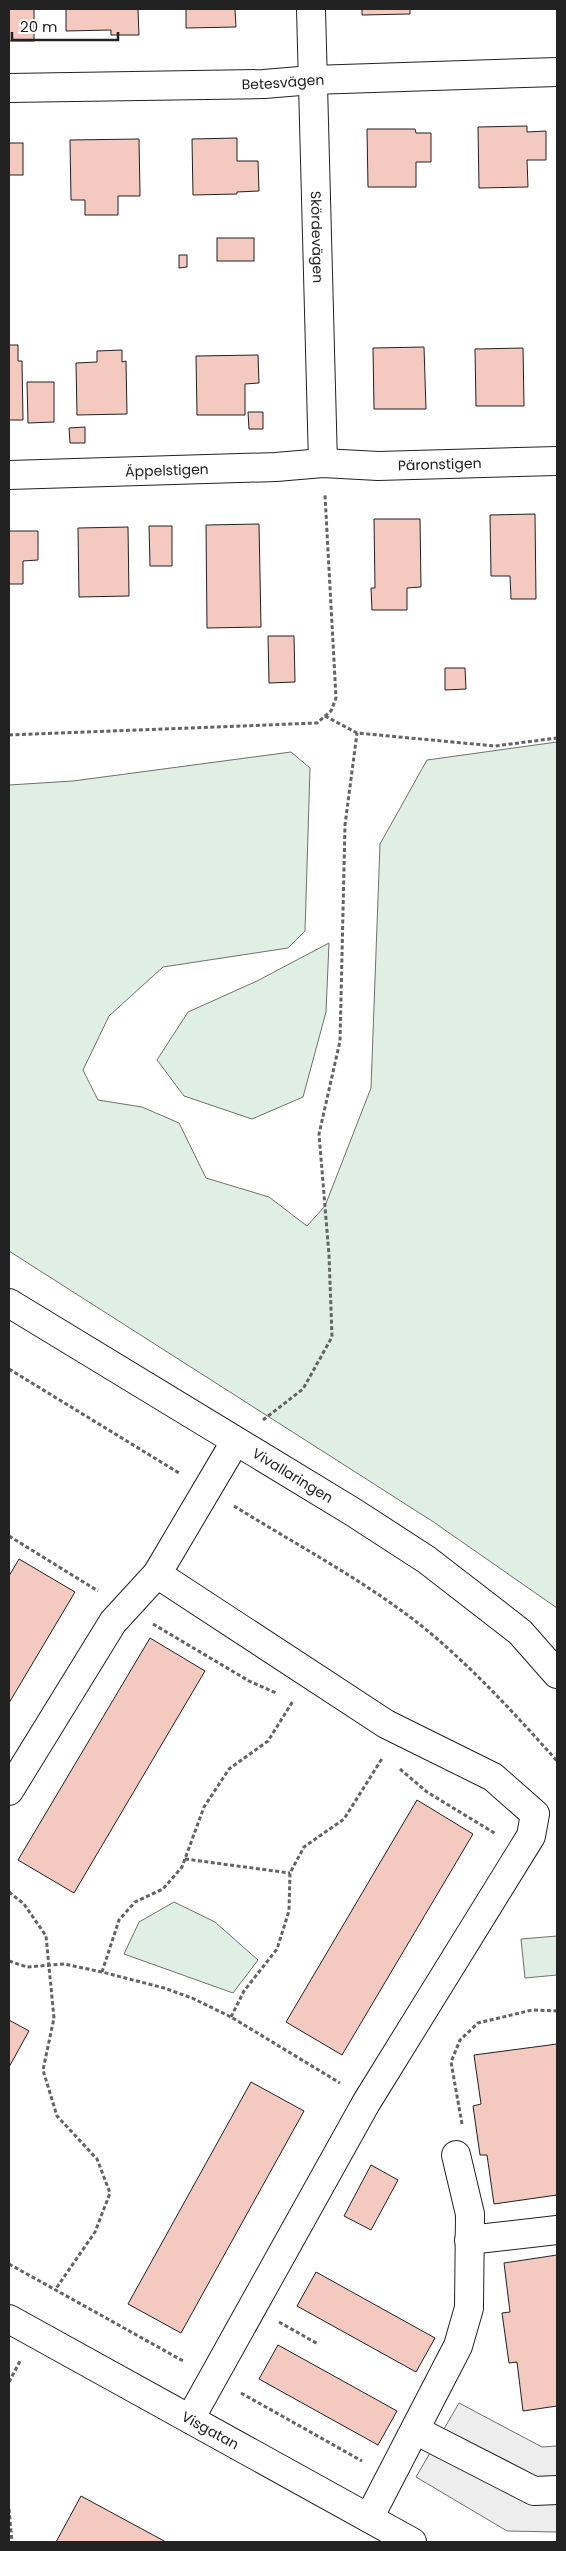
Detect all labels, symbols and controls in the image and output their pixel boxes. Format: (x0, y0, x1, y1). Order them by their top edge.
scale bar (12, 10, 119, 42)
text: 20 m (20, 16, 58, 37)
street label: Betesvägen (241, 70, 325, 94)
street label: Skördevägen (306, 191, 328, 283)
street label: Päronstigen (397, 453, 482, 475)
street label: Äppelstigen (125, 459, 209, 482)
street label: Vivallaringen (248, 1443, 337, 1508)
street label: Visgatan (178, 2406, 243, 2454)

